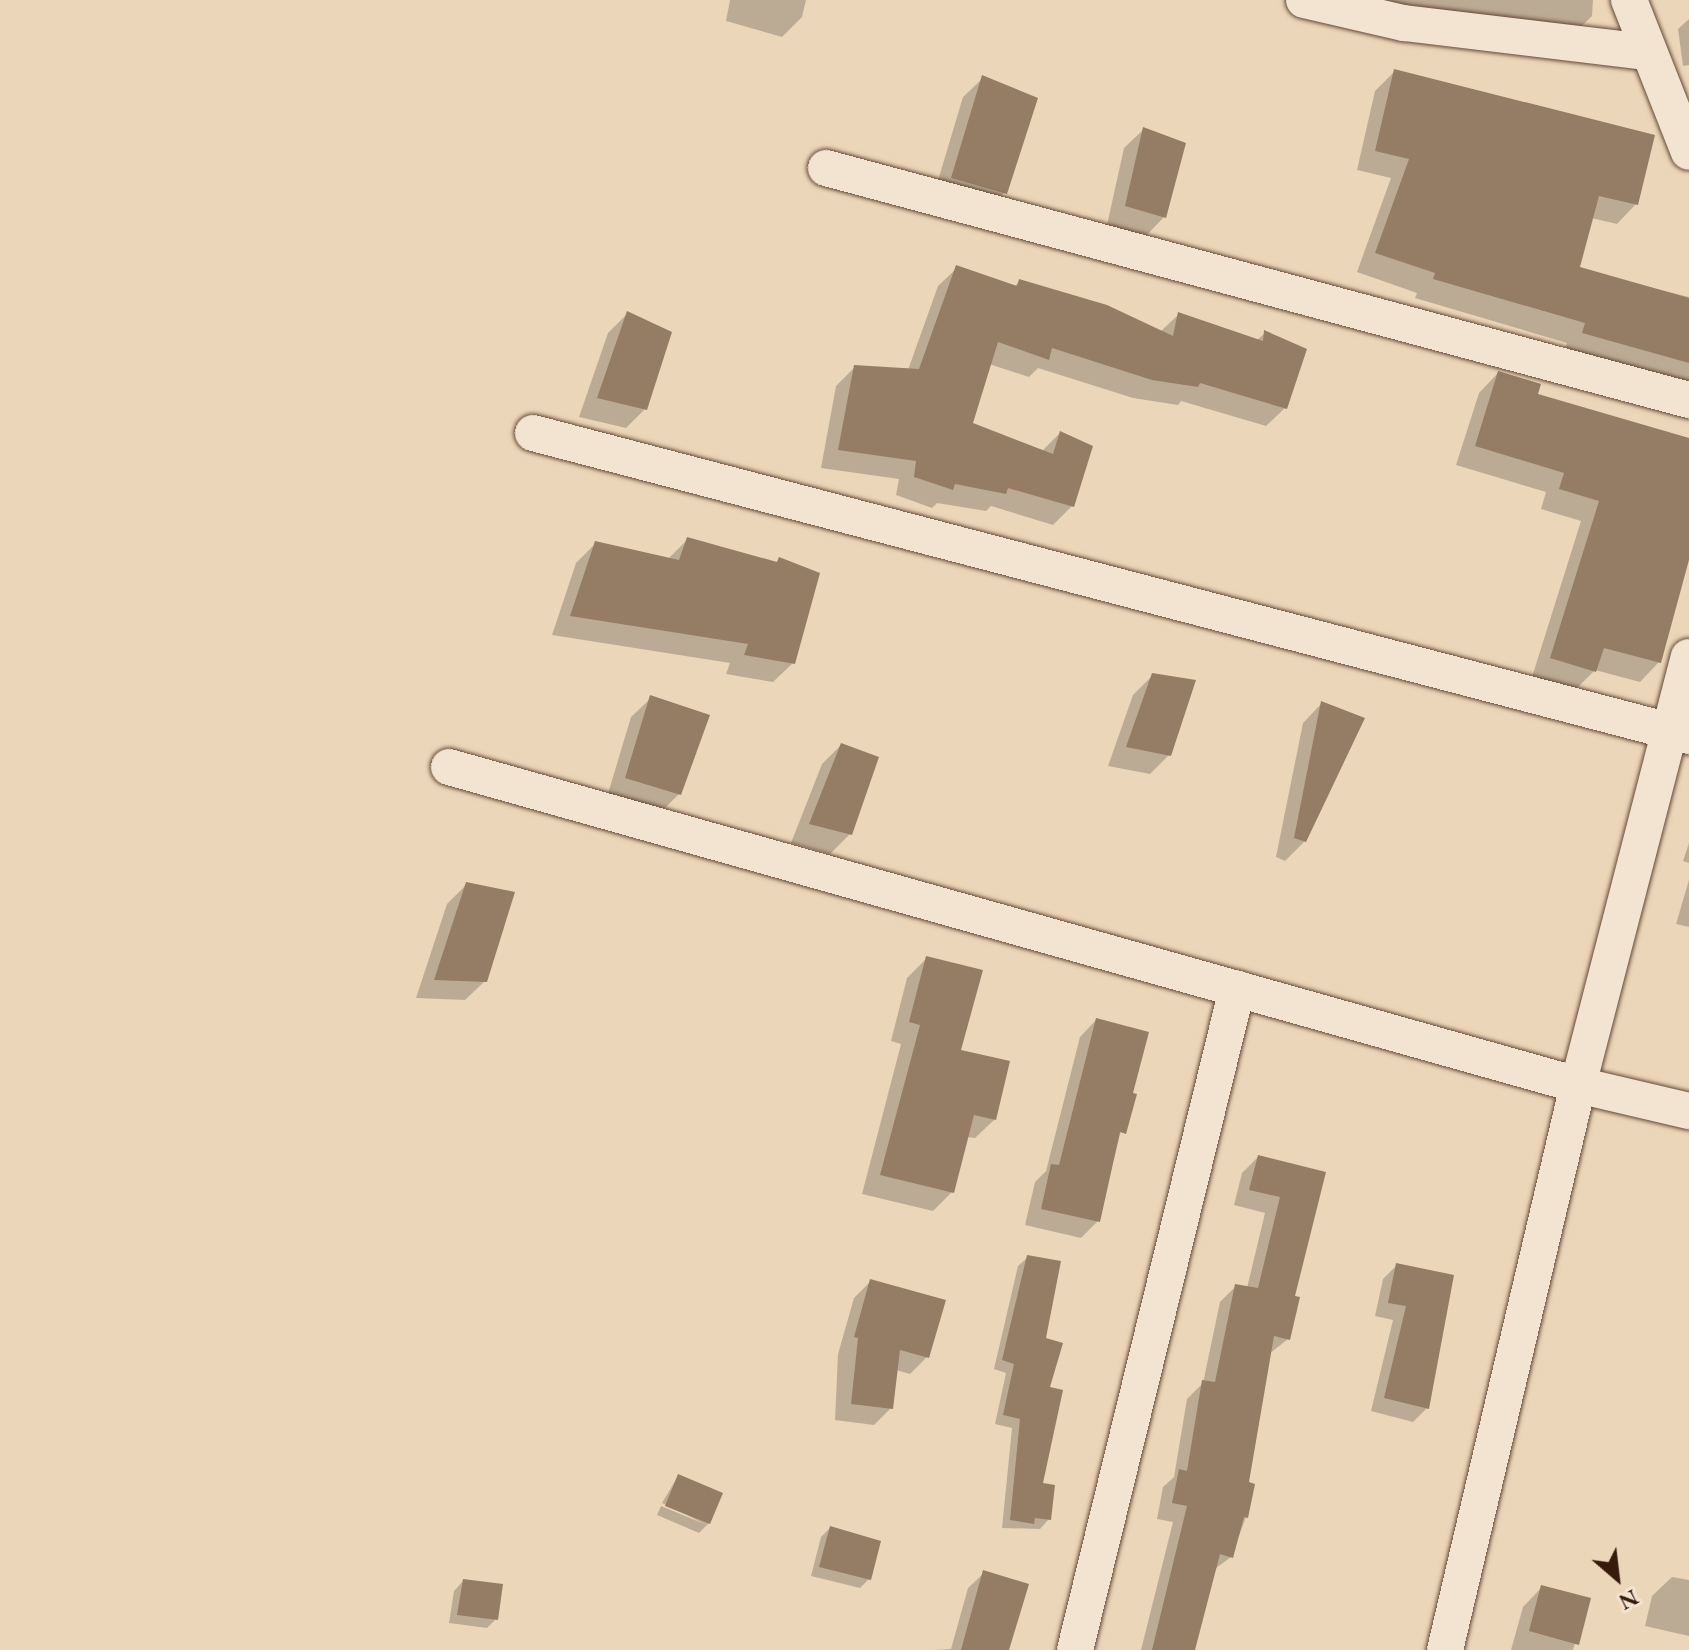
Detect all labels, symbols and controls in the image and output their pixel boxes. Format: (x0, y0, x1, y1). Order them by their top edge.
north arrow (1577, 1538, 1657, 1618)
text: N (1614, 1583, 1643, 1617)

